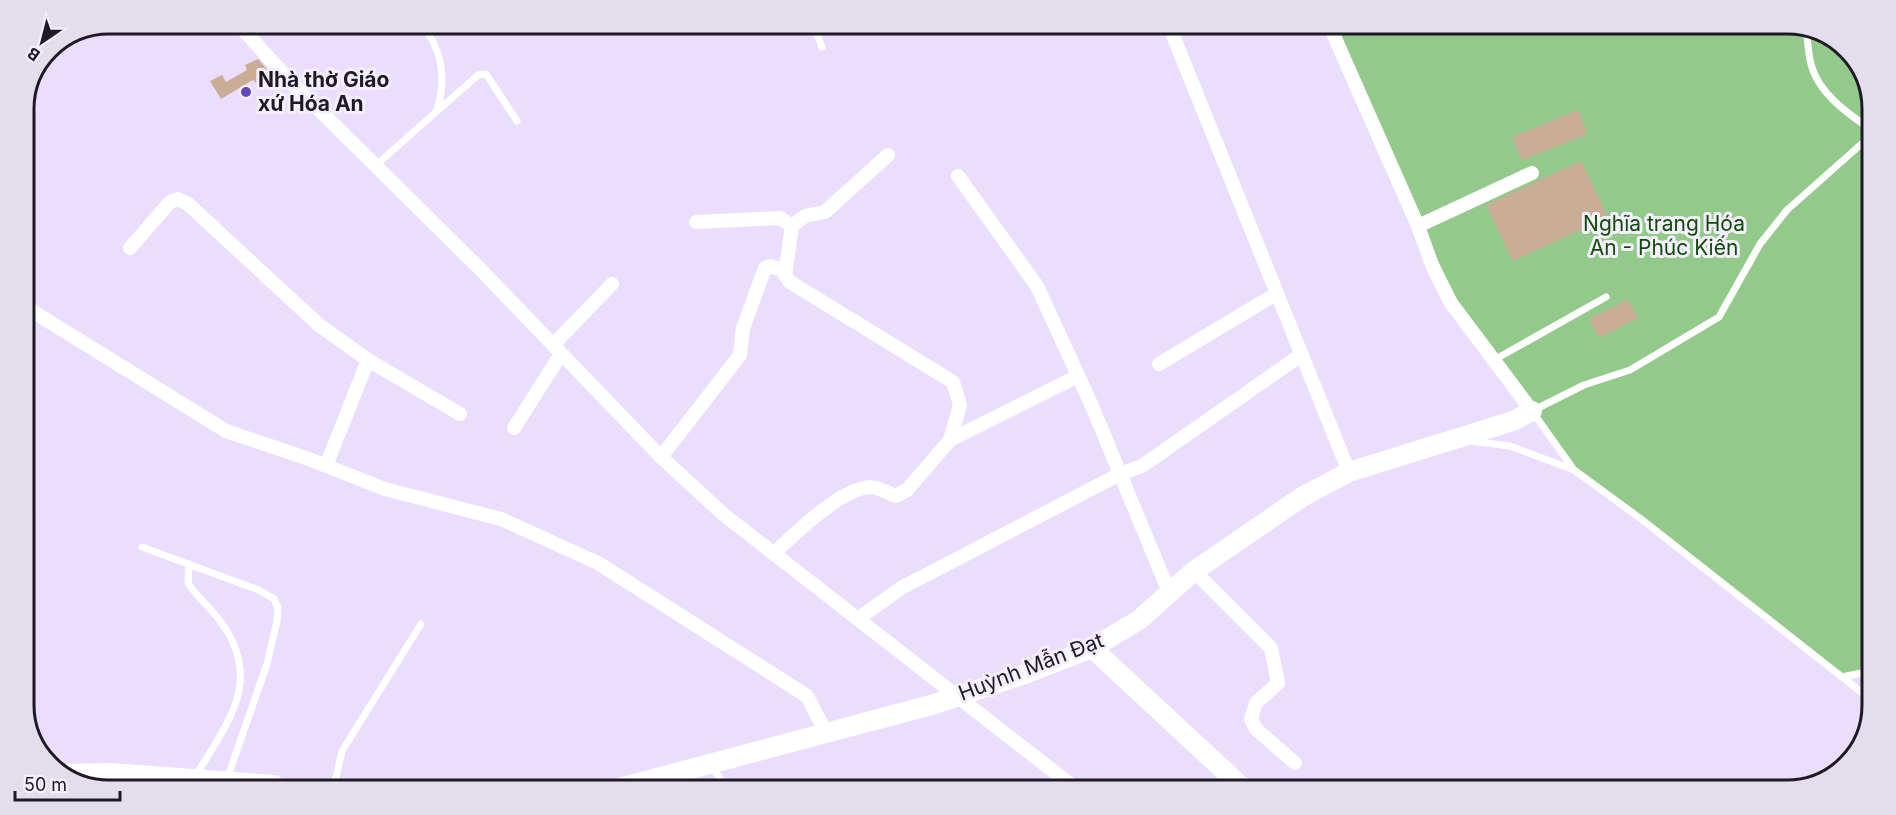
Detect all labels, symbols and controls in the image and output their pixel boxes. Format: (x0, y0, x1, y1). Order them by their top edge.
north arrow (12, 12, 72, 72)
text: B (23, 43, 43, 66)
place label: Nhà thờ Giáo xứ Hóa An (258, 67, 390, 116)
marker: Nhà thờ Giáo xứ Hóa An (239, 85, 253, 99)
park label: Nghĩa trang Hóa An - Phúc Kiến (1583, 211, 1745, 260)
street label: Huỳnh Mẫn Đạt (955, 627, 1107, 706)
scale bar (15, 764, 120, 802)
text: 50 m (24, 774, 67, 795)

